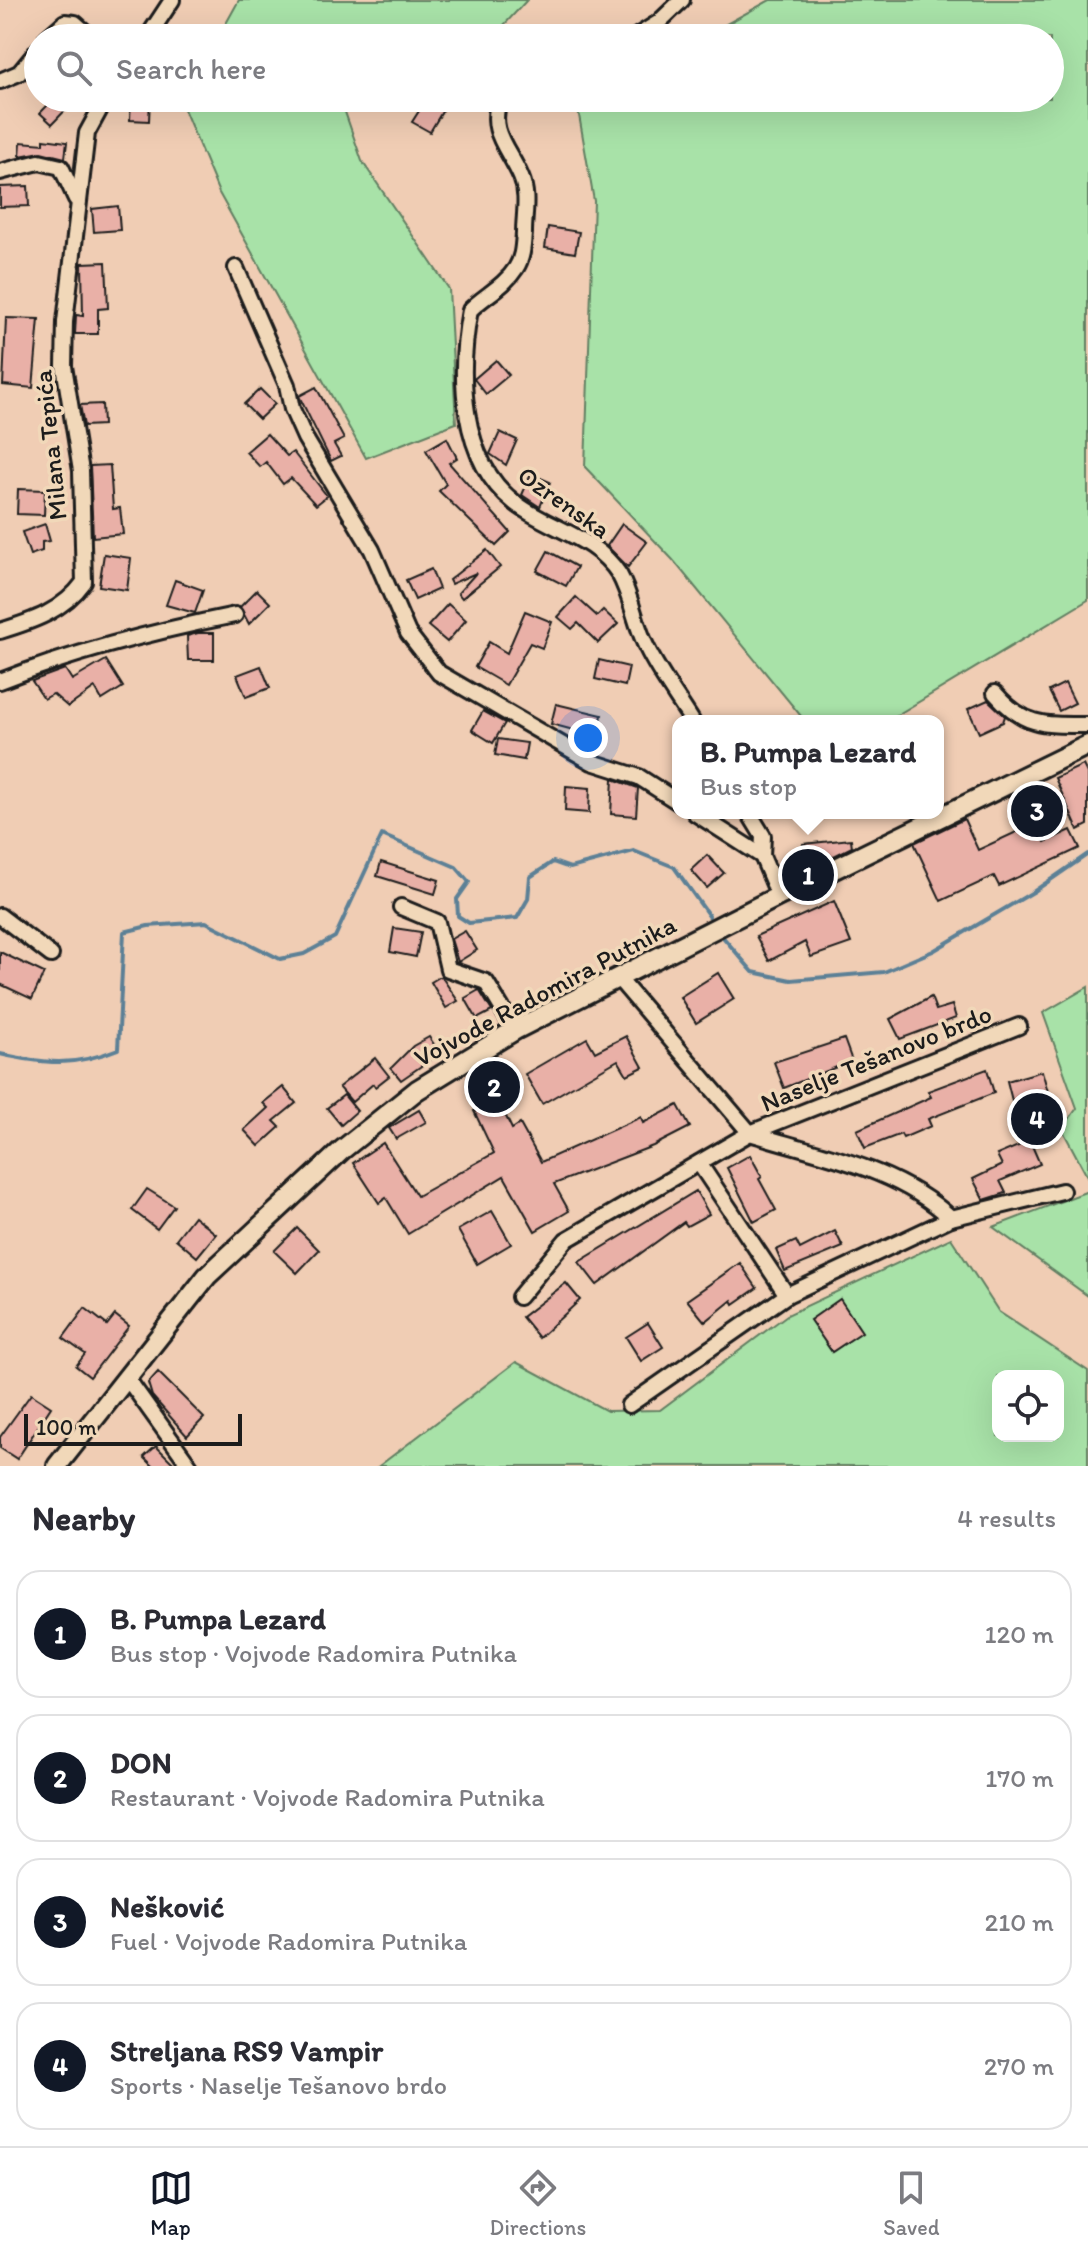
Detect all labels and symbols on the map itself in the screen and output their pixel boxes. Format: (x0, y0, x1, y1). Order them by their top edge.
street label: Milana Tepića (26, 368, 74, 522)
street label: Ozrenska (512, 459, 617, 545)
your location (568, 718, 608, 758)
pin: 3 (1011, 781, 1063, 841)
pin: 1 (782, 845, 834, 905)
street label: Vojvode Radomira Putnika (409, 908, 682, 1074)
street label: Naselje Tešanovo brdo (756, 997, 996, 1119)
pin: 2 (468, 1057, 520, 1117)
pin: 4 (1011, 1089, 1063, 1149)
scale bar (24, 1410, 242, 1446)

